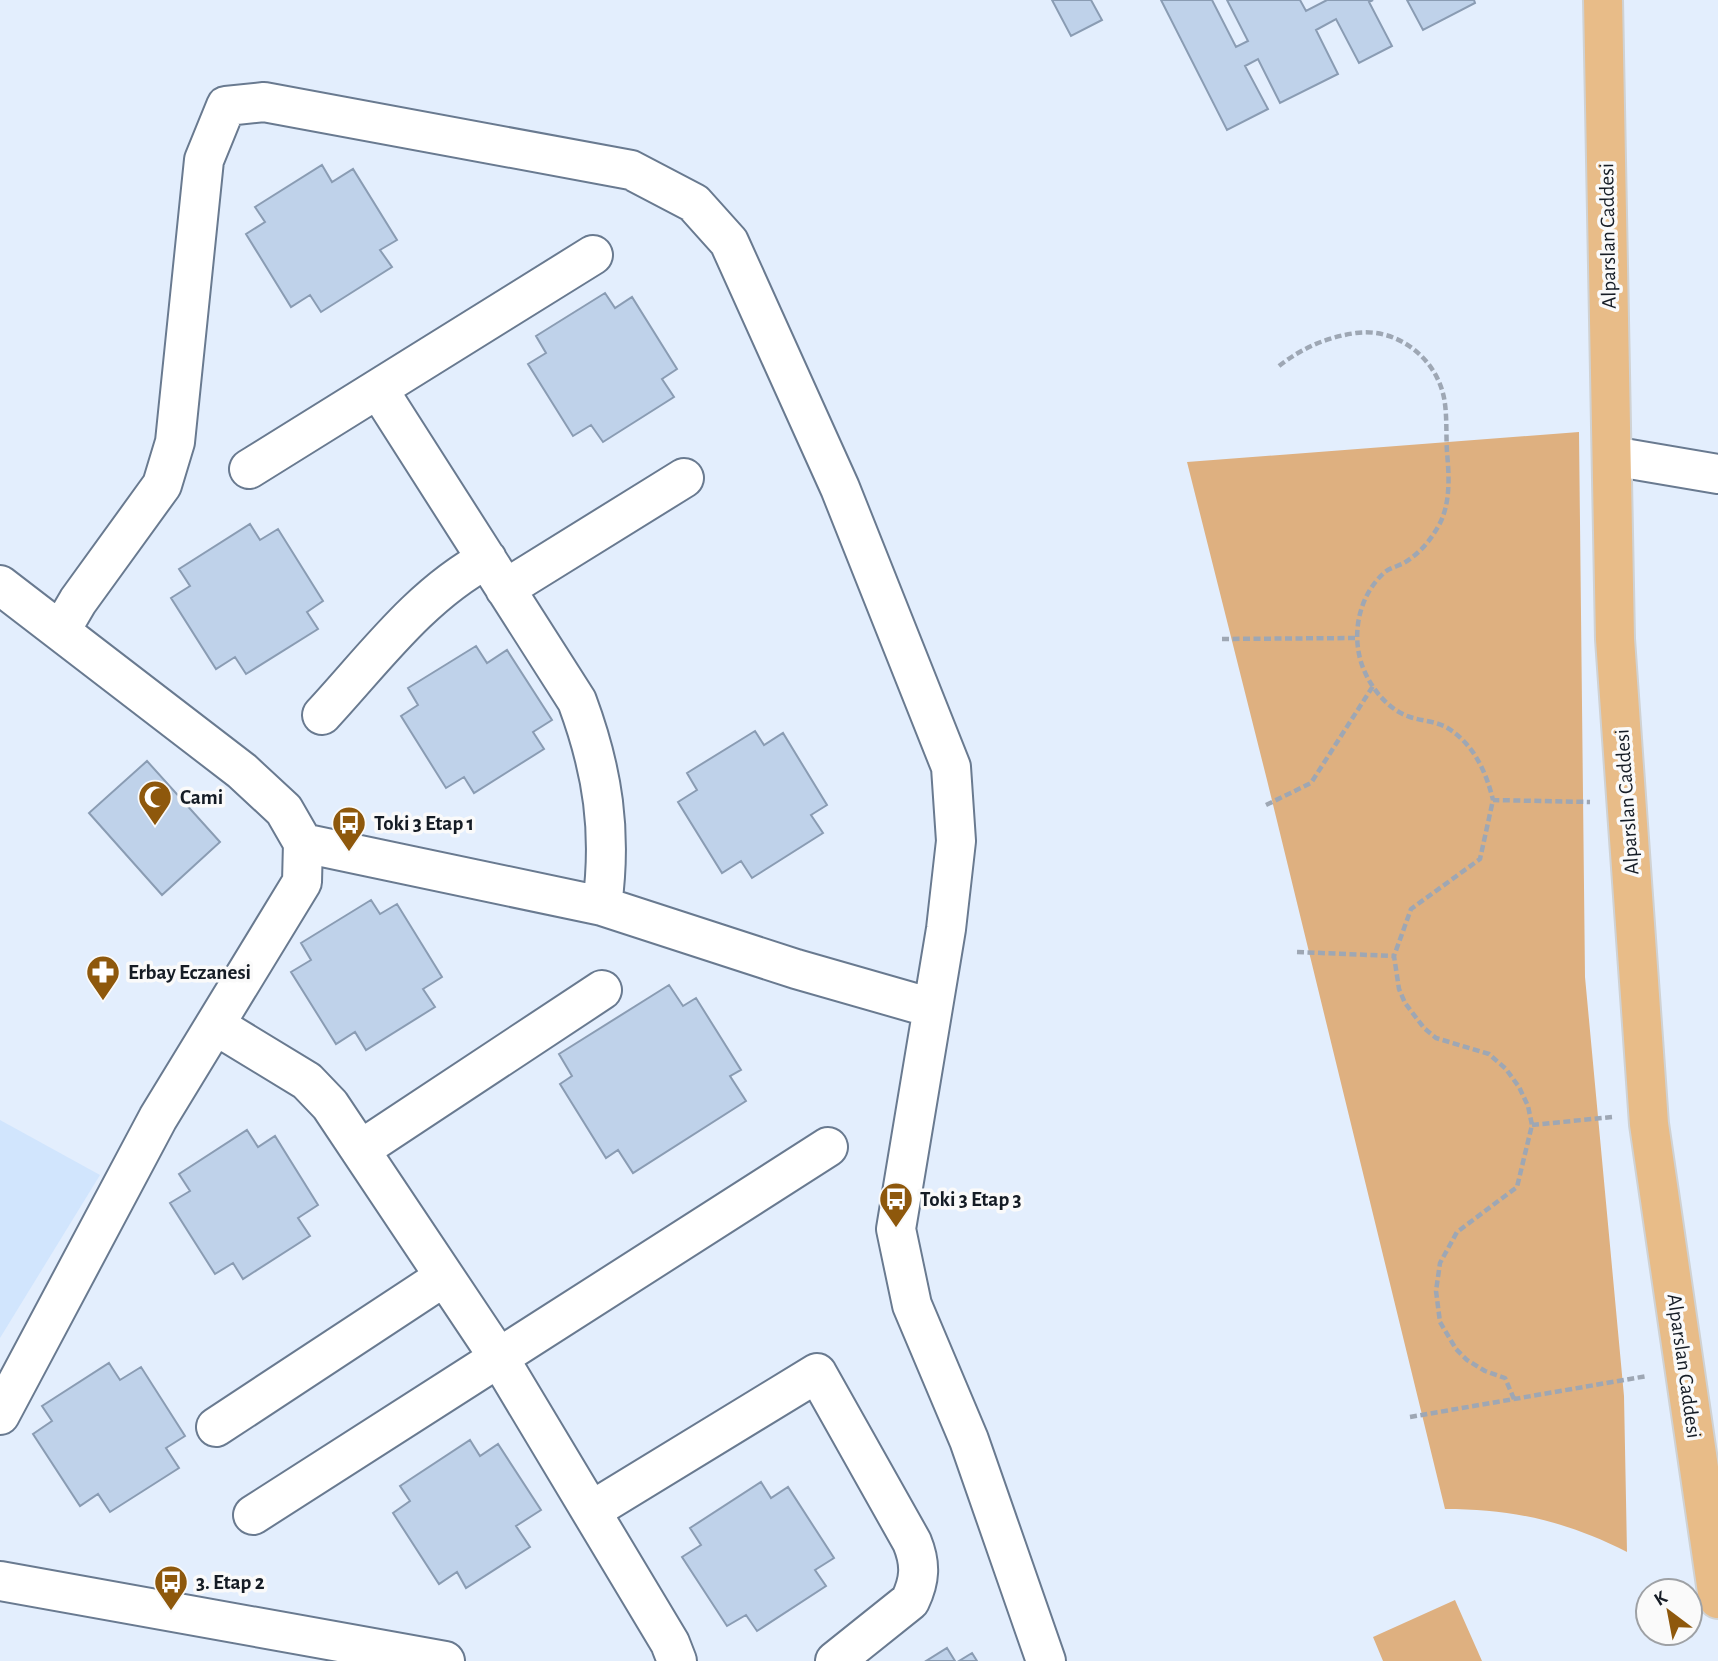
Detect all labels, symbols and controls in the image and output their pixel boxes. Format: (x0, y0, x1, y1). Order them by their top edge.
street label: Alparslan Caddesi (1596, 163, 1620, 309)
street label: Alparslan Caddesi (1611, 728, 1643, 876)
mosque icon: Cami (136, 778, 174, 827)
place label: Cami (180, 787, 223, 808)
bus stop icon: Toki 3 Etap 1 (330, 804, 368, 853)
place label: Toki 3 Etap 1 (374, 813, 474, 834)
pharmacy icon: Erbay Eczanesi (84, 953, 122, 1002)
place label: Erbay Eczanesi (128, 962, 251, 983)
bus stop icon: Toki 3 Etap 3 (877, 1180, 915, 1229)
place label: Toki 3 Etap 3 (920, 1189, 1022, 1210)
street label: Alparslan Caddesi (1663, 1292, 1705, 1440)
bus stop icon: 3. Etap 2 (152, 1563, 190, 1612)
place label: 3. Etap 2 (196, 1572, 265, 1593)
north arrow (1634, 1577, 1704, 1647)
text: K (1651, 1587, 1671, 1610)

